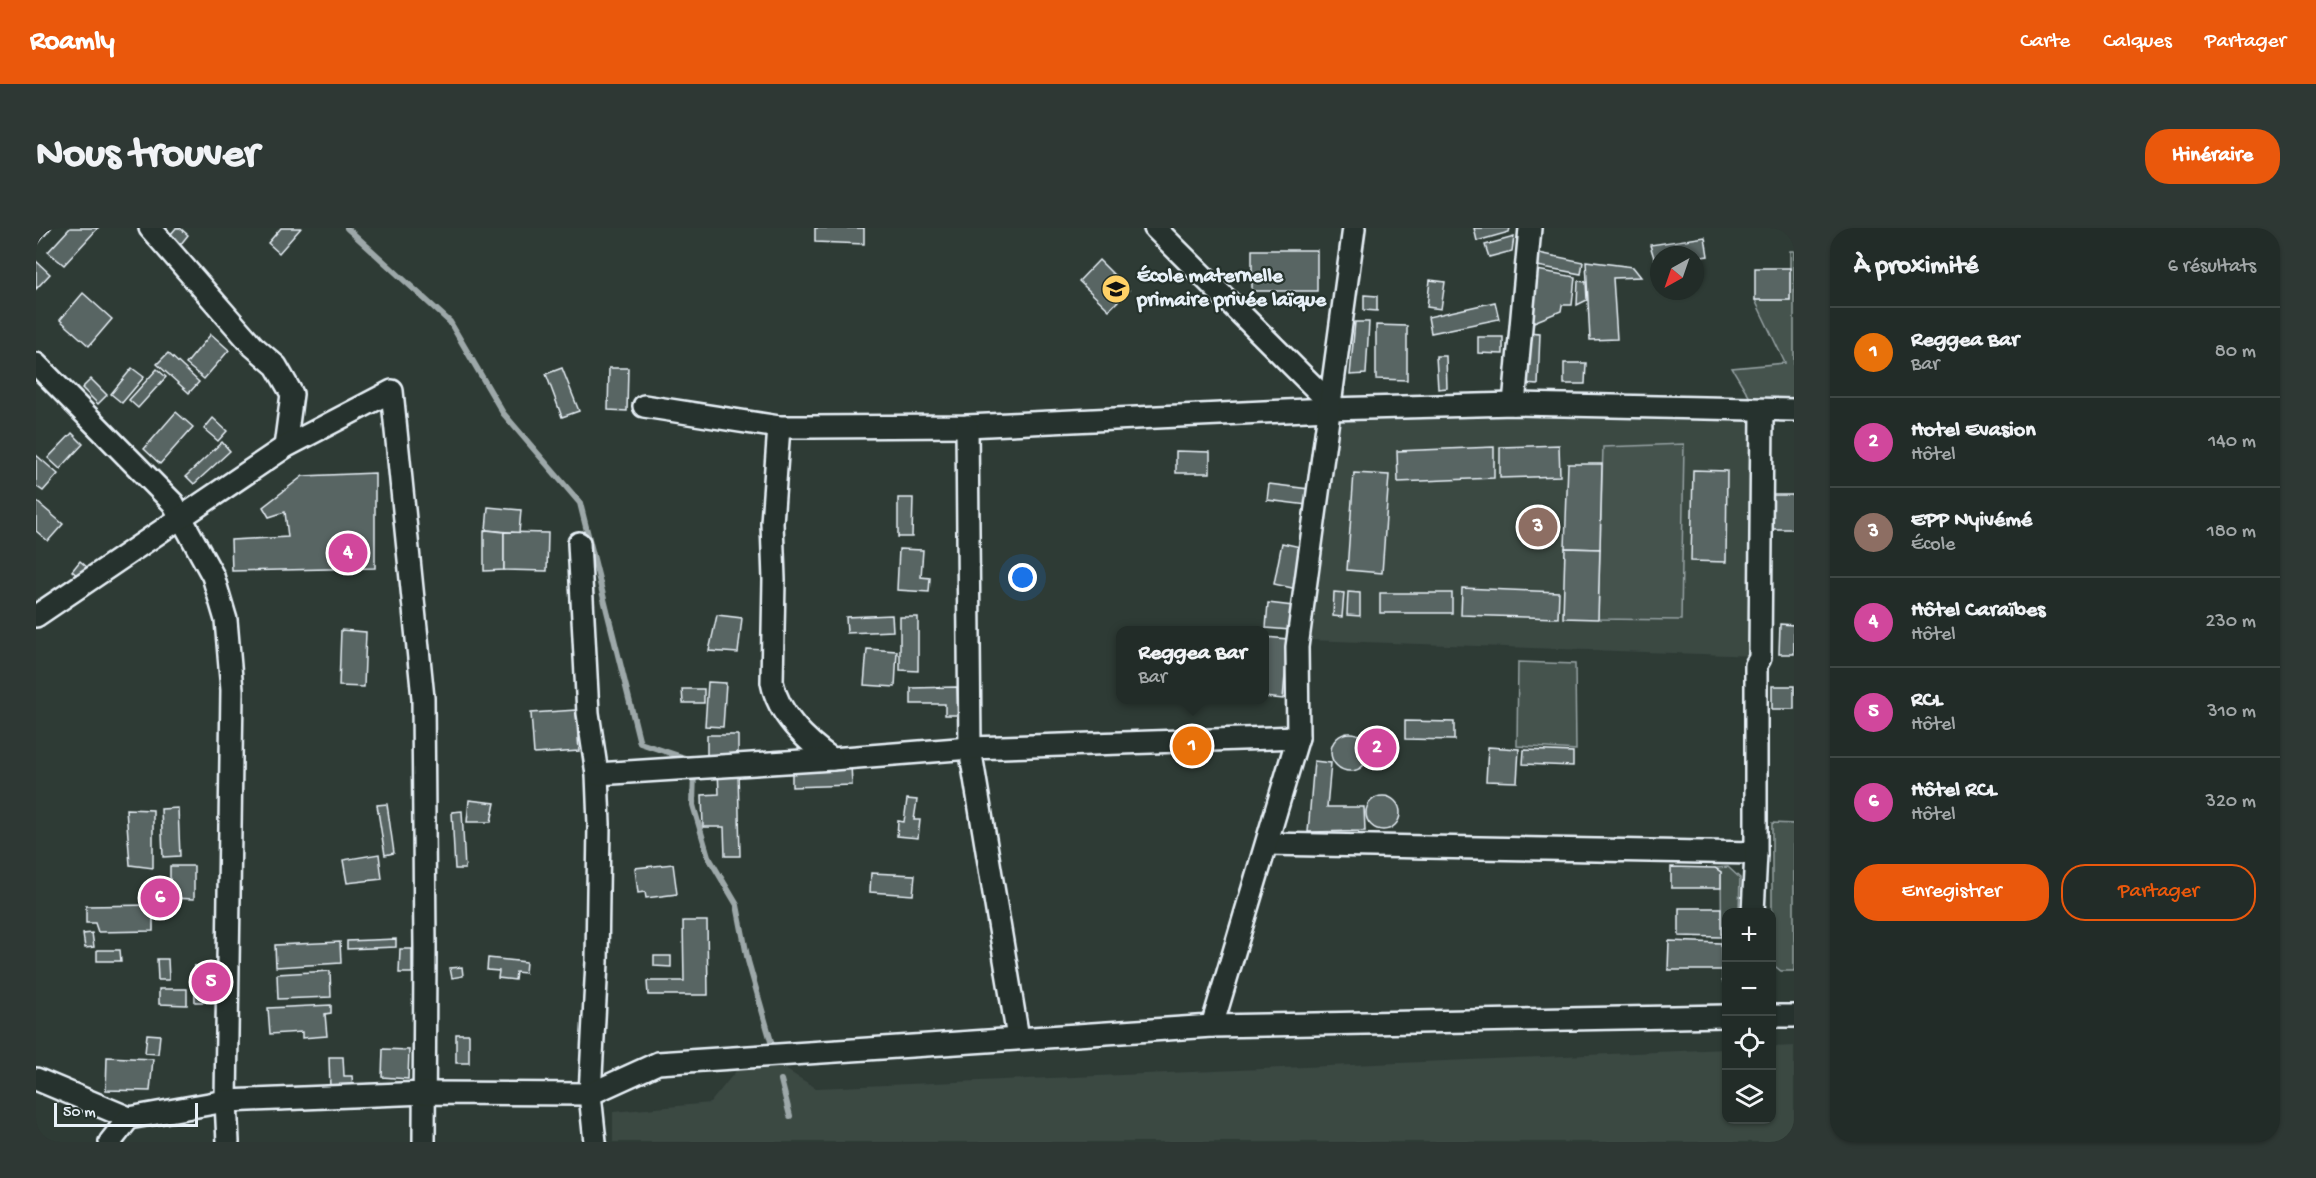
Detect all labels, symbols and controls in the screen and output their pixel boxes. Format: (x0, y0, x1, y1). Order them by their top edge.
text: Roamly (30, 26, 115, 59)
text: Carte (2020, 30, 2070, 55)
text: Calques (2103, 30, 2172, 55)
text: Partager (2205, 30, 2286, 55)
button: Itinéraire (2145, 129, 2280, 184)
text: Nous trouver (36, 132, 259, 181)
north arrow (1650, 246, 1704, 300)
text: À proximité (1854, 252, 1978, 283)
text: 6 résultats (2168, 256, 2256, 279)
place label: École maternelle primaire privée laïque (1136, 265, 1327, 314)
school or university icon: École maternelle primaire privée laïque (1100, 273, 1132, 305)
text: Reggea Bar (1911, 328, 2019, 354)
text: 1 (1869, 341, 1878, 364)
text: 80 m (2215, 341, 2256, 364)
text: Bar (1911, 354, 1939, 377)
text: Hotel Evasion (1911, 418, 2036, 444)
text: 2 (1869, 431, 1878, 454)
text: 140 m (2208, 431, 2256, 454)
text: Hôtel (1911, 444, 1956, 467)
pin: 3 (1518, 504, 1558, 550)
text: EPP Nyivémé (1911, 508, 2032, 534)
text: 3 (1868, 521, 1879, 544)
text: 180 m (2207, 521, 2256, 544)
pin: 4 (328, 530, 368, 576)
text: École (1911, 534, 1955, 557)
your location (1008, 563, 1037, 592)
text: Hôtel Caraïbes (1911, 598, 2045, 624)
text: 4 (1869, 611, 1878, 634)
text: 230 m (2206, 611, 2256, 634)
text: Hôtel (1911, 624, 1956, 647)
popup (1116, 626, 1269, 704)
text: Reggea Bar (1139, 641, 1246, 667)
text: Bar (1139, 667, 1167, 690)
text: RCL (1911, 688, 1943, 714)
text: 5 (1868, 701, 1879, 724)
text: 310 m (2207, 701, 2256, 724)
text: Hôtel (1911, 714, 1956, 737)
pin: 1 (1172, 724, 1212, 768)
pin: 2 (1358, 726, 1396, 770)
text: Hôtel RCL (1911, 778, 1997, 804)
text: 6 (1868, 791, 1879, 814)
text: 320 m (2206, 791, 2256, 814)
text: Hôtel (1911, 804, 1956, 827)
button: Enregistrer (1854, 864, 2049, 921)
button: Partager (2061, 864, 2256, 921)
pin: 6 (140, 876, 180, 920)
map controls (1722, 908, 1776, 1124)
button: + (1722, 908, 1776, 962)
pin: 5 (192, 960, 231, 1005)
button: − (1722, 962, 1776, 1016)
button: locate (1722, 1016, 1776, 1070)
button: layers (1722, 1070, 1776, 1124)
scale bar (54, 1100, 198, 1128)
text: 50 m (63, 1104, 96, 1123)

